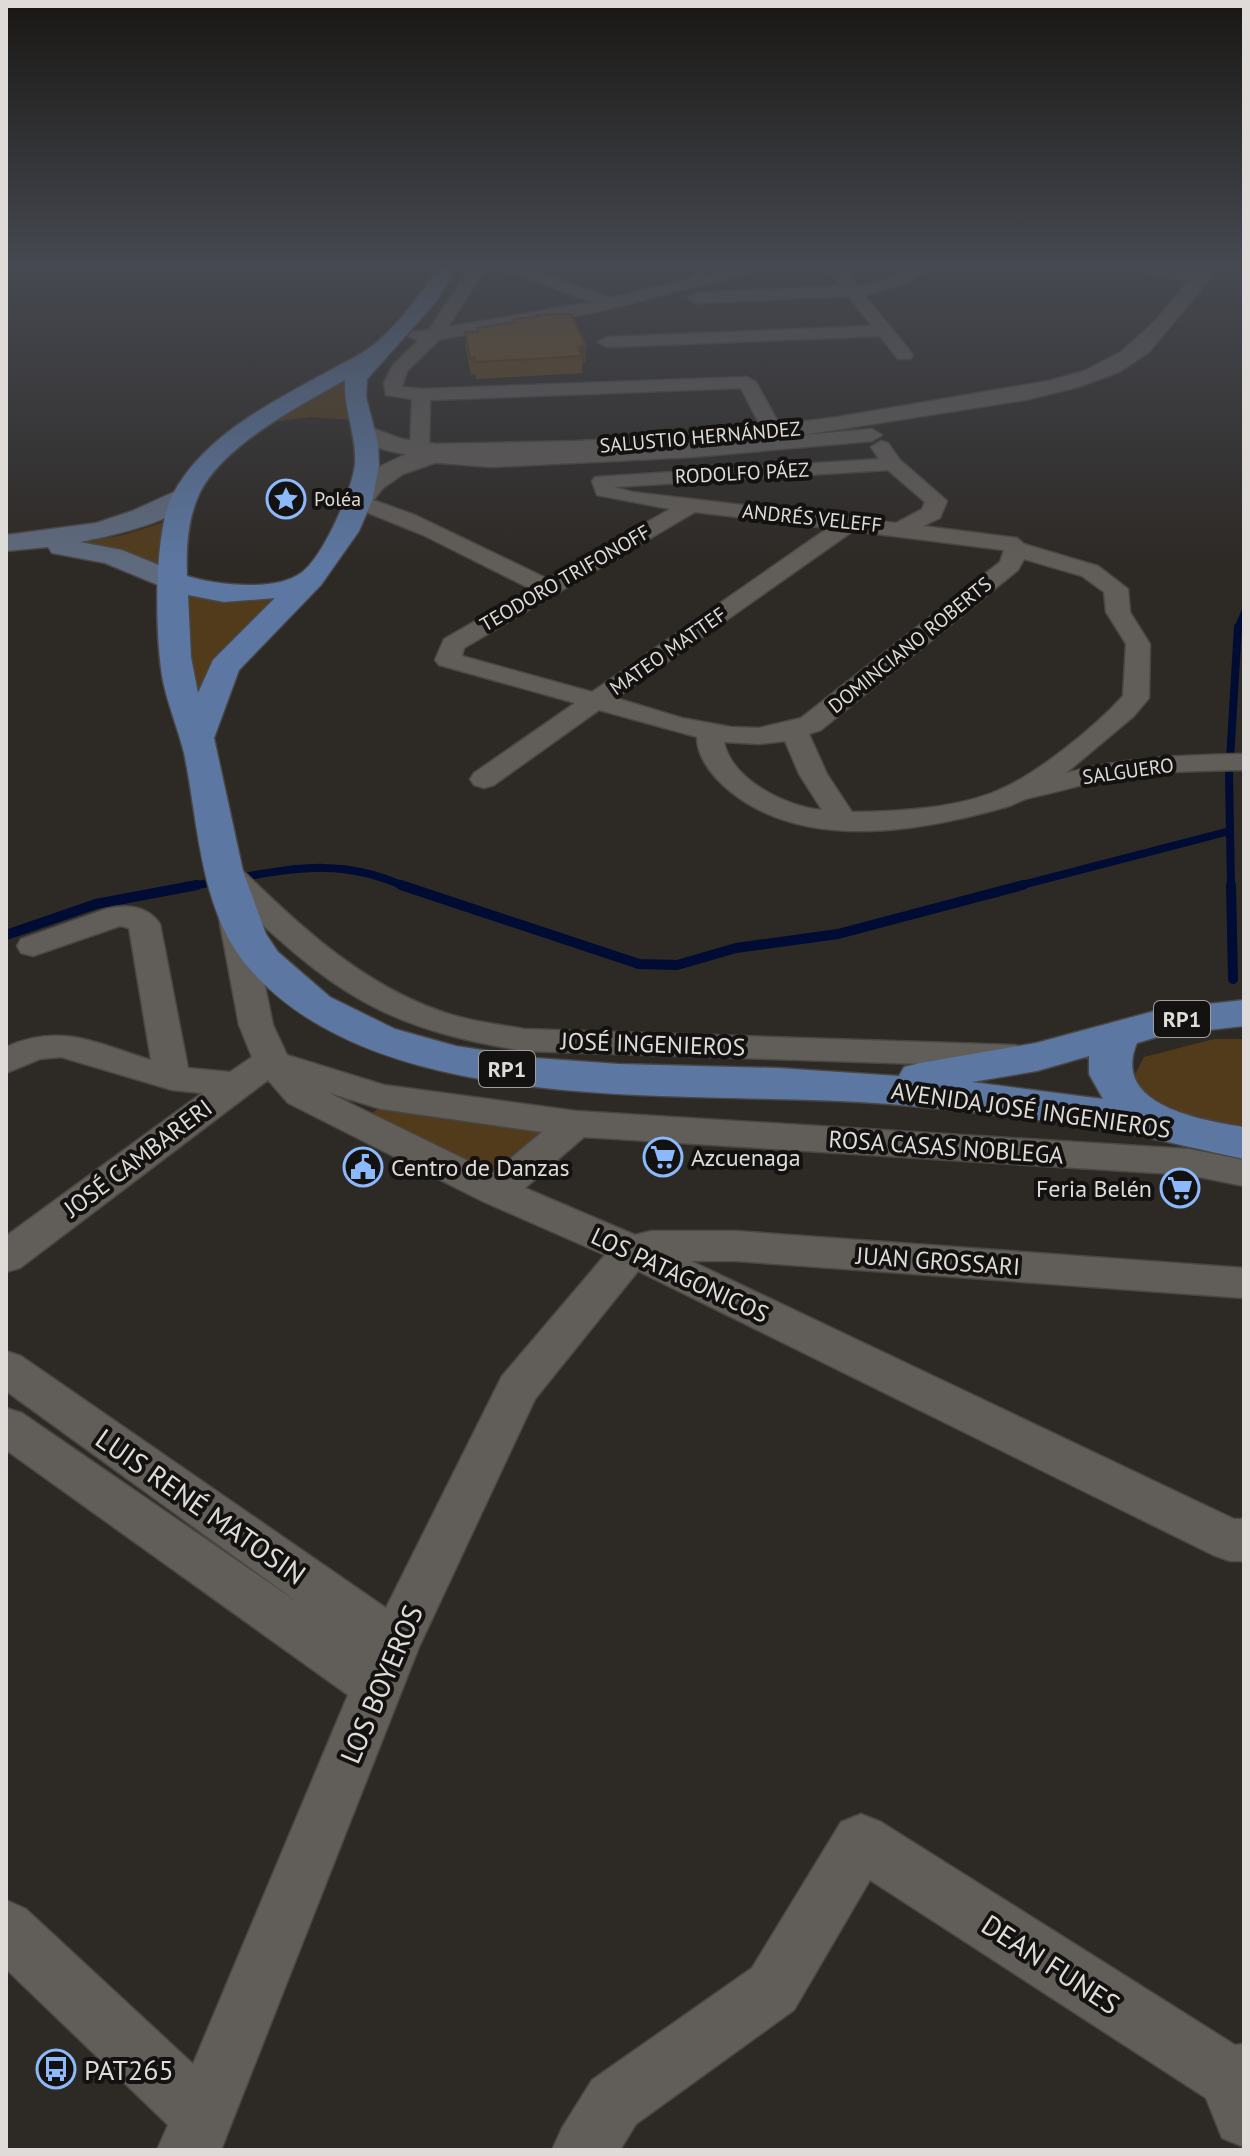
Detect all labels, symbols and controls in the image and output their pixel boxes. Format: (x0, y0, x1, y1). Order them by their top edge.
street label: SALUSTIO HERNÁNDEZ (598, 415, 802, 459)
street label: RODOLFO PÁEZ (674, 456, 810, 489)
place icon: Poléa (265, 478, 307, 520)
place label: Poléa (314, 486, 361, 512)
street label: ANDRÉS VELEFF (741, 498, 883, 538)
street label: TEODORO TRIFONOFF (475, 519, 655, 637)
street label: DOMINCIANO ROBERTS (823, 571, 997, 719)
street label: MATEO MATTEF (604, 601, 732, 701)
street label: SALGUERO (1081, 752, 1175, 790)
road number: RP1 (1154, 1001, 1210, 1037)
street label: JOSÉ INGENIEROS (559, 1025, 746, 1063)
road number: RP1 (479, 1051, 535, 1087)
street label: AVENIDA JOSÉ INGENIEROS (889, 1075, 1173, 1145)
street label: JOSÉ CAMBARERI (57, 1092, 218, 1225)
street label: ROSA CASAS NOBLEGA (827, 1123, 1065, 1171)
supermarket icon: Azcuenaga (642, 1136, 684, 1178)
place label: Azcuenaga (691, 1142, 801, 1173)
public building icon: Centro de Danzas (342, 1146, 384, 1188)
place label: Centro de Danzas (391, 1152, 570, 1183)
supermarket icon: Feria Belén (1159, 1167, 1201, 1209)
place label: Feria Belén (1036, 1173, 1152, 1204)
street label: LOS PATAGONICOS (586, 1220, 774, 1330)
street label: JUAN GROSSARI (854, 1240, 1021, 1282)
street label: LUIS RENÉ MATOSIN (89, 1420, 313, 1592)
street label: LOS BOYEROS (331, 1599, 431, 1769)
street label: DEAN FUNES (975, 1906, 1127, 2022)
bus stop icon: PAT265 (35, 2048, 77, 2090)
place label: PAT265 (84, 2051, 174, 2088)

